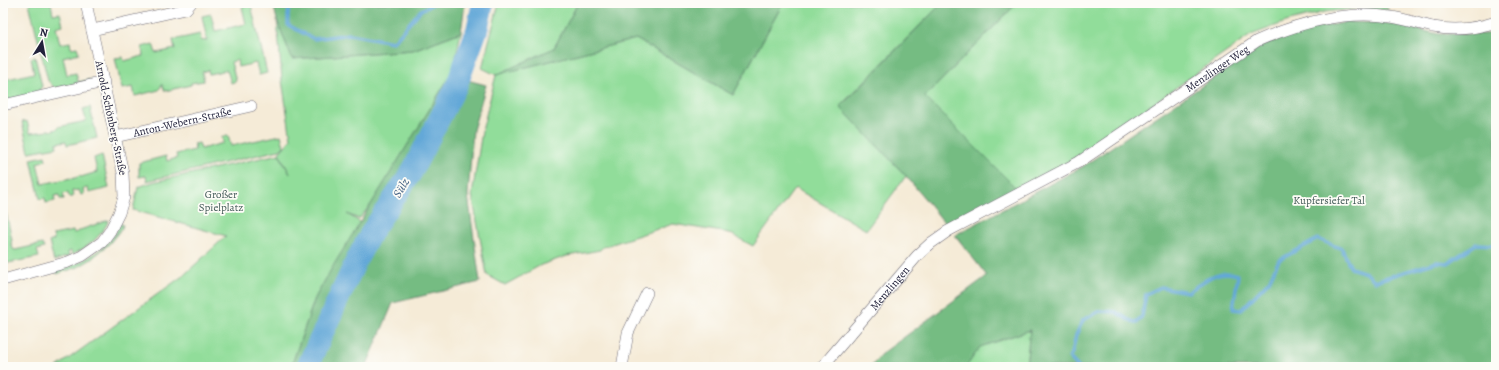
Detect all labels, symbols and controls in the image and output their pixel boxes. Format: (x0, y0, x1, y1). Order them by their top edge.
north arrow (22, 22, 62, 62)
text: N (38, 25, 49, 41)
street label: Menzlinger Weg (1182, 41, 1252, 95)
street label: Arnold-Schönberg-Straße (91, 58, 131, 177)
street label: Anton-Webern-Straße (131, 103, 233, 140)
water label: Sülz (389, 175, 413, 201)
park label: Großer Spielplatz (199, 187, 243, 215)
park label: Kupfersiefer Tal (1293, 193, 1365, 208)
street label: Menzlingen (867, 263, 913, 313)

